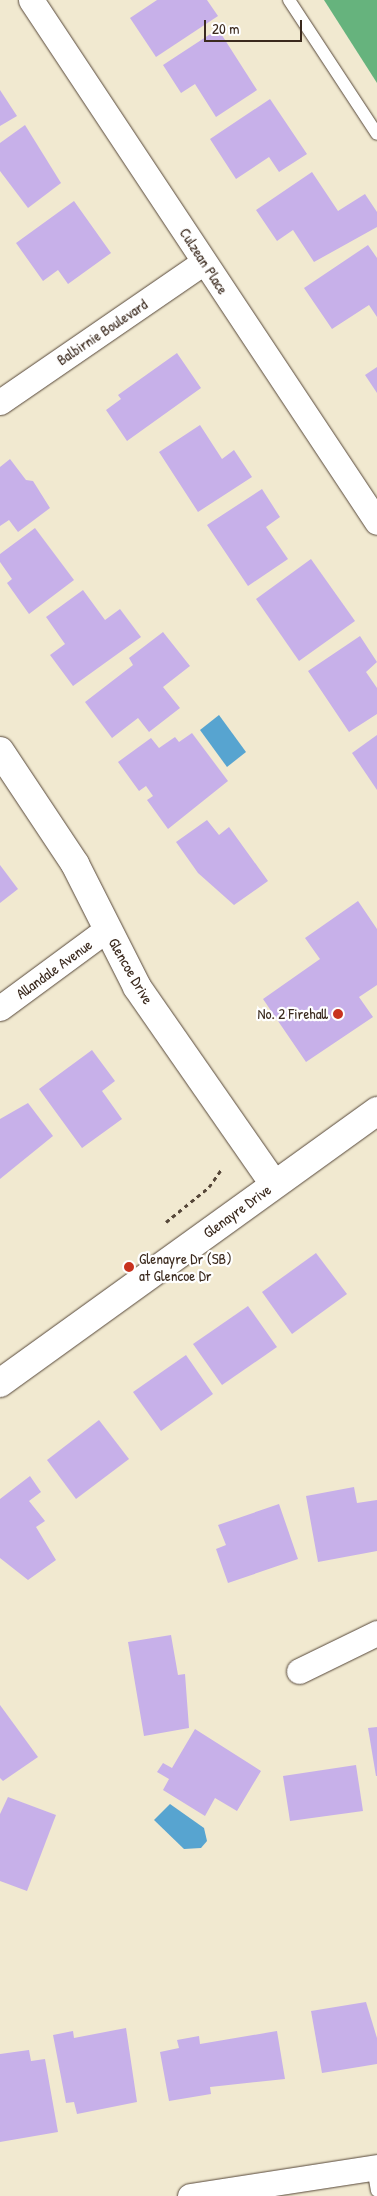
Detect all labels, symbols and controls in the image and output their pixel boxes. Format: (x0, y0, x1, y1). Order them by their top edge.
scale bar (207, 10, 304, 42)
text: 20 m (212, 18, 239, 39)
street label: Culzean Place (176, 224, 232, 298)
street label: Balbirnie Boulevard (53, 295, 151, 369)
street label: Allandale Avenue (12, 935, 96, 1003)
street label: Glencoe Drive (105, 935, 157, 1007)
place label: No. 2 Firehall (257, 1005, 328, 1023)
marker: No. 2 Firehall (332, 1008, 344, 1020)
street label: Glenayre Drive (200, 1180, 274, 1242)
place label: Glenayre Dr (SB) at Glencoe Dr (139, 1249, 232, 1284)
marker: Glenayre Dr (SB) at Glencoe Dr (123, 1261, 135, 1273)

